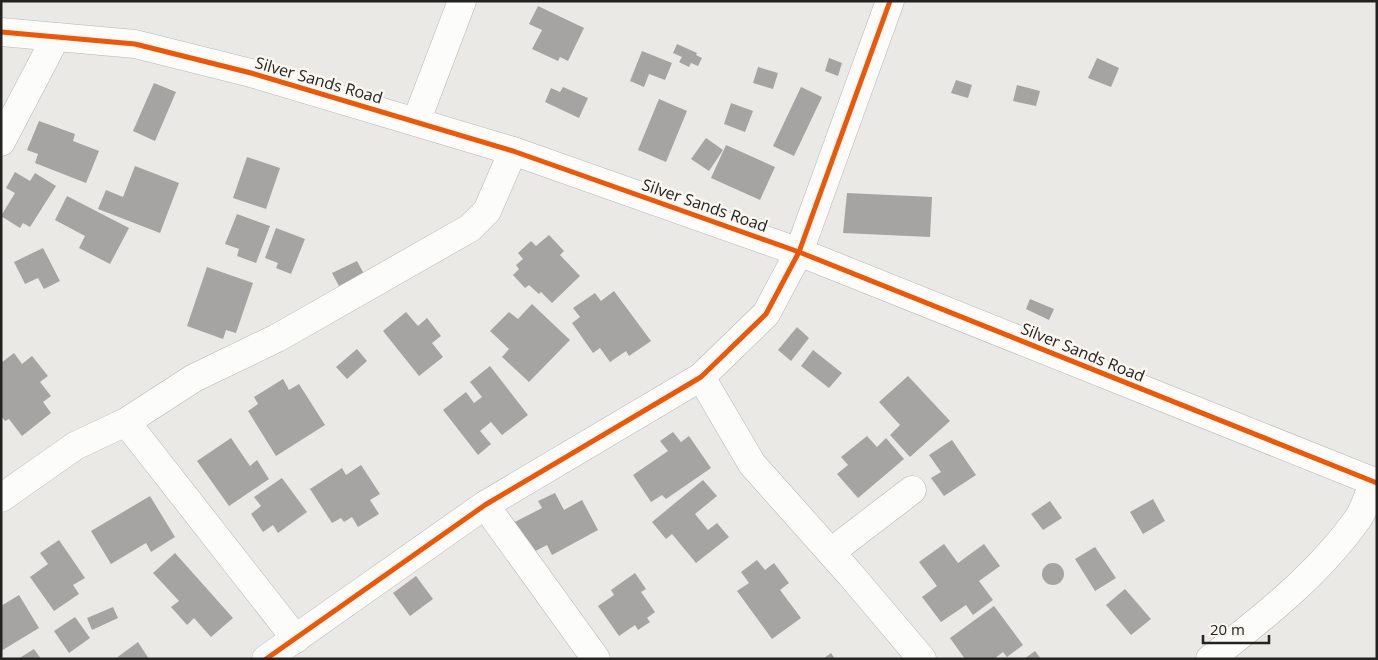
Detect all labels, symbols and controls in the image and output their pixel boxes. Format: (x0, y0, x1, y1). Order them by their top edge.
street label: Silver Sands Road (253, 51, 385, 109)
street label: Silver Sands Road (639, 173, 771, 237)
street label: Silver Sands Road (1018, 317, 1148, 387)
scale bar (1203, 612, 1269, 644)
text: 20 m (1210, 619, 1245, 639)

